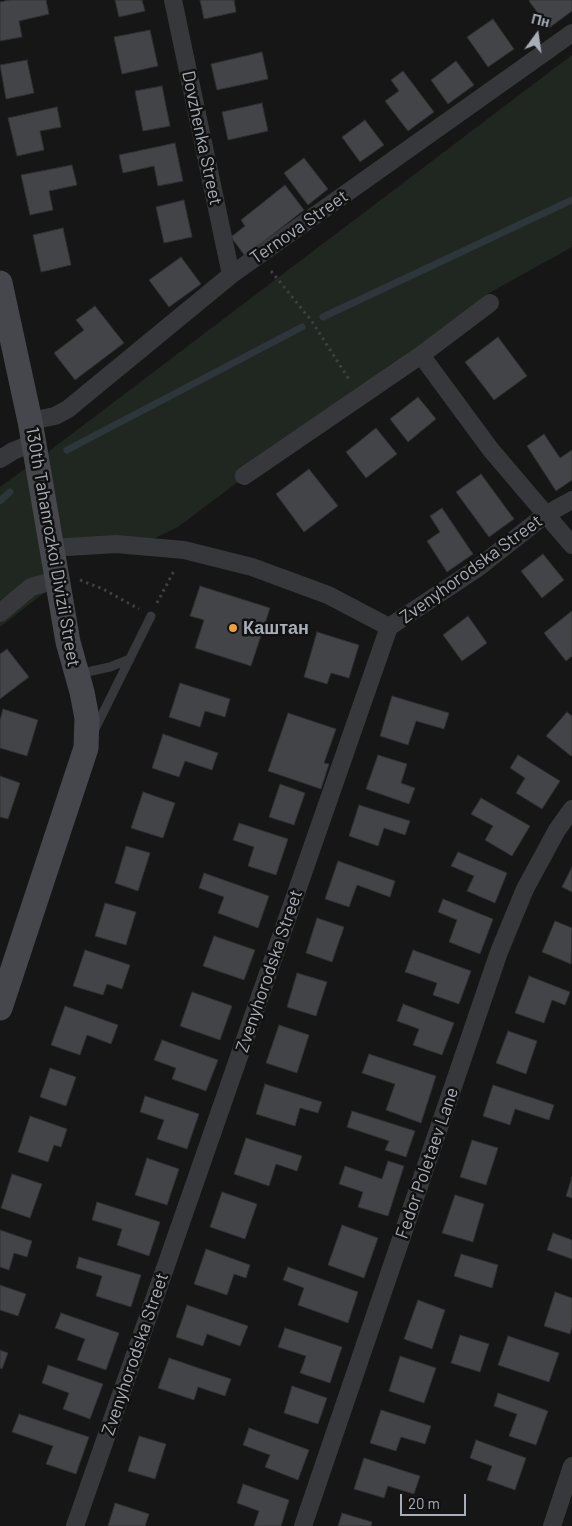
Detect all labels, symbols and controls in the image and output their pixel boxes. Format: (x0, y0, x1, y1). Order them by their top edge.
text: Пн (530, 9, 552, 30)
north arrow (512, 10, 562, 60)
street label: Dovzhenka Street (177, 69, 227, 207)
street label: Ternova Street (246, 185, 352, 269)
street label: 130th Tahanrozkoi Divizii Street (21, 425, 85, 669)
street label: Zvenyhorodska Street (396, 510, 546, 628)
place label: Каштан (243, 617, 309, 639)
marker: Каштан (227, 622, 239, 634)
street label: Zvenyhorodska Street (231, 887, 307, 1055)
street label: Fedor Poletaev Lane (391, 1085, 463, 1241)
street label: Zvenyhorodska Street (97, 1270, 173, 1438)
scale bar (402, 1484, 468, 1516)
text: 20 m (408, 1494, 440, 1512)

